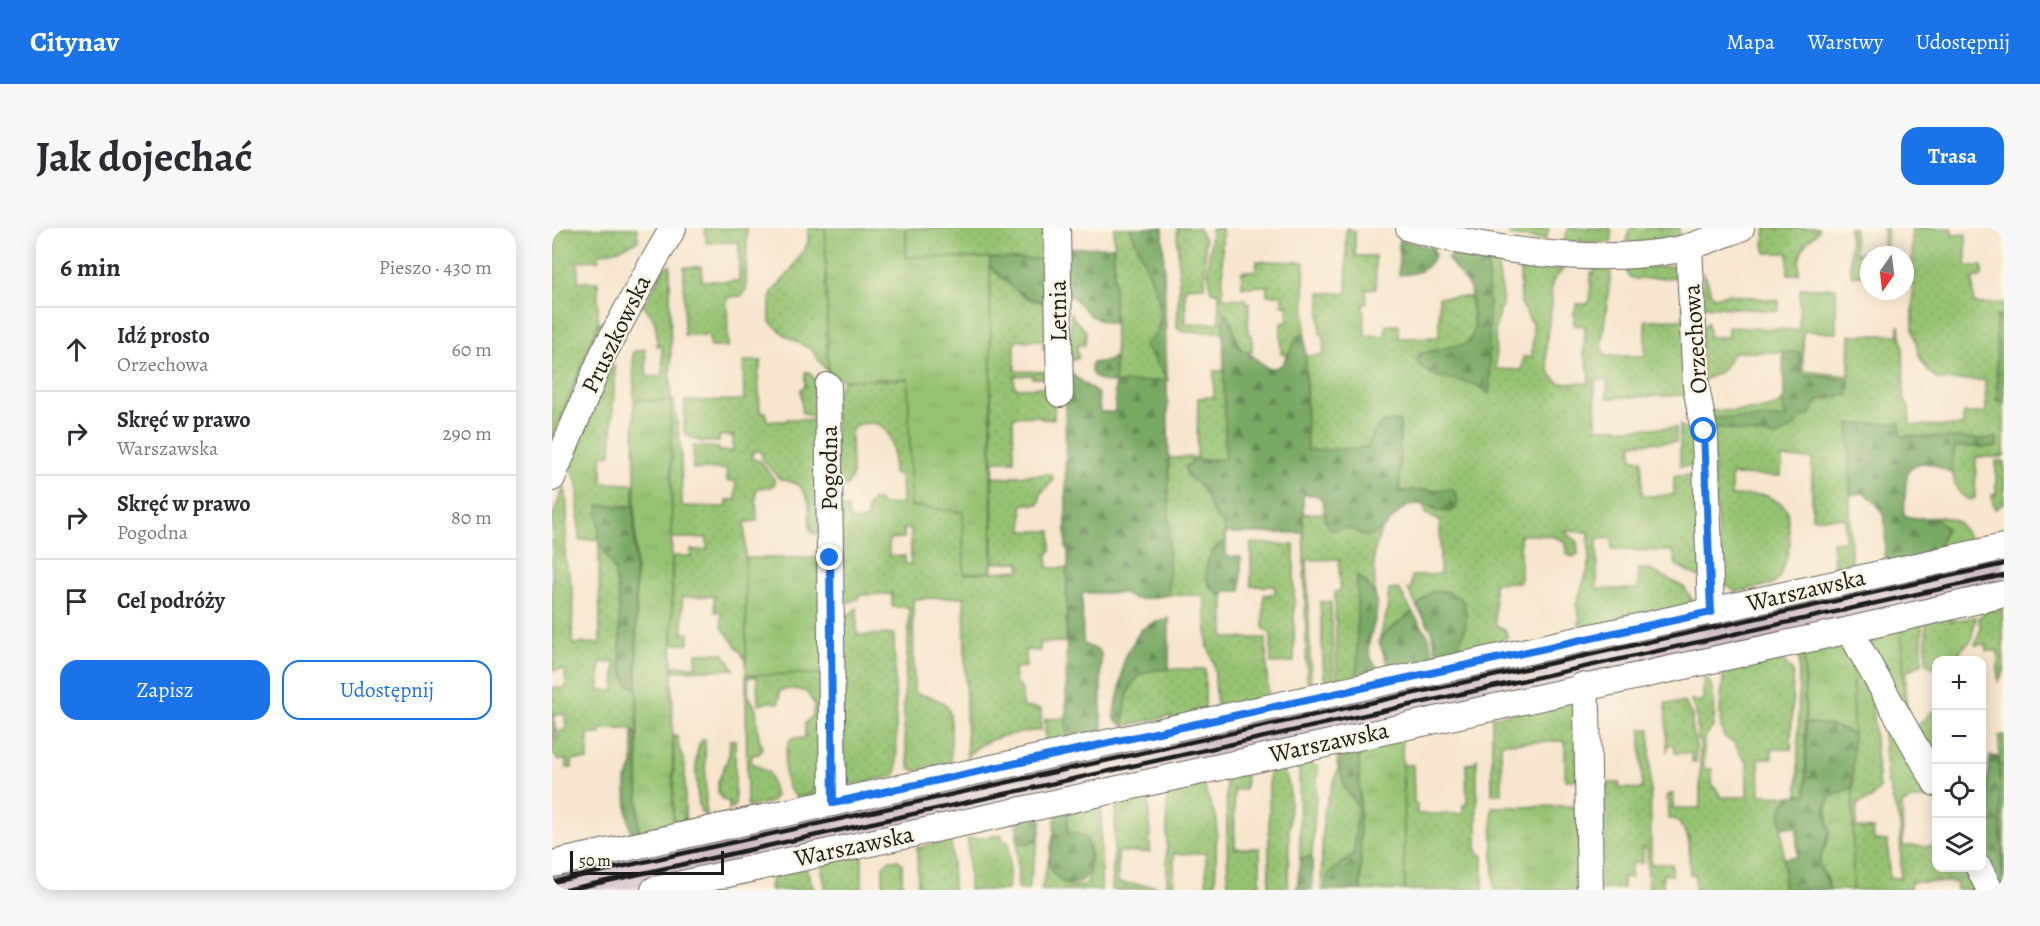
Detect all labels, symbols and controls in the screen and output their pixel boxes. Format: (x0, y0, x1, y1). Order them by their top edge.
text: Citynav (30, 23, 119, 61)
text: Mapa (1727, 28, 1775, 56)
text: Warstwy (1808, 28, 1883, 56)
text: Udostępnij (1916, 28, 2010, 56)
button: Trasa (1901, 127, 2004, 185)
text: Jak dojechać (36, 128, 253, 185)
north arrow (1860, 246, 1914, 300)
text: 6 min (60, 250, 121, 285)
text: Pieszo · 430 m (379, 254, 492, 281)
street label: Pruszkowska (574, 269, 659, 399)
street label: Letnia (1041, 279, 1075, 342)
street label: Orzechowa (1675, 282, 1715, 395)
text: Idź prosto (117, 321, 210, 351)
icon: ahead (60, 333, 93, 366)
text: 60 m (452, 336, 492, 363)
text: Orzechowa (117, 351, 209, 378)
text: Skręć w prawo (117, 405, 251, 435)
icon: right (60, 417, 93, 450)
route start (1690, 417, 1716, 443)
text: 290 m (442, 420, 492, 447)
street label: Pogodna (813, 425, 845, 511)
text: Warszawska (117, 435, 218, 462)
text: Skręć w prawo (117, 489, 251, 519)
icon: right (60, 501, 93, 534)
text: 80 m (451, 504, 492, 531)
text: Pogodna (117, 519, 188, 546)
route end (816, 544, 842, 570)
street label: Warszawska (1742, 561, 1870, 619)
icon: arrive (60, 585, 93, 618)
text: Cel podróży (117, 586, 225, 616)
map controls (1932, 656, 1986, 872)
button: + (1932, 656, 1986, 710)
button: Zapisz (60, 660, 270, 720)
button: Udostępnij (282, 660, 492, 720)
button: − (1932, 710, 1986, 764)
street label: Warszawska (1265, 714, 1393, 770)
button: locate (1932, 764, 1986, 818)
street label: Warszawska (790, 818, 918, 874)
button: layers (1932, 818, 1986, 872)
scale bar (570, 848, 724, 876)
text: 50 m (579, 850, 611, 872)

